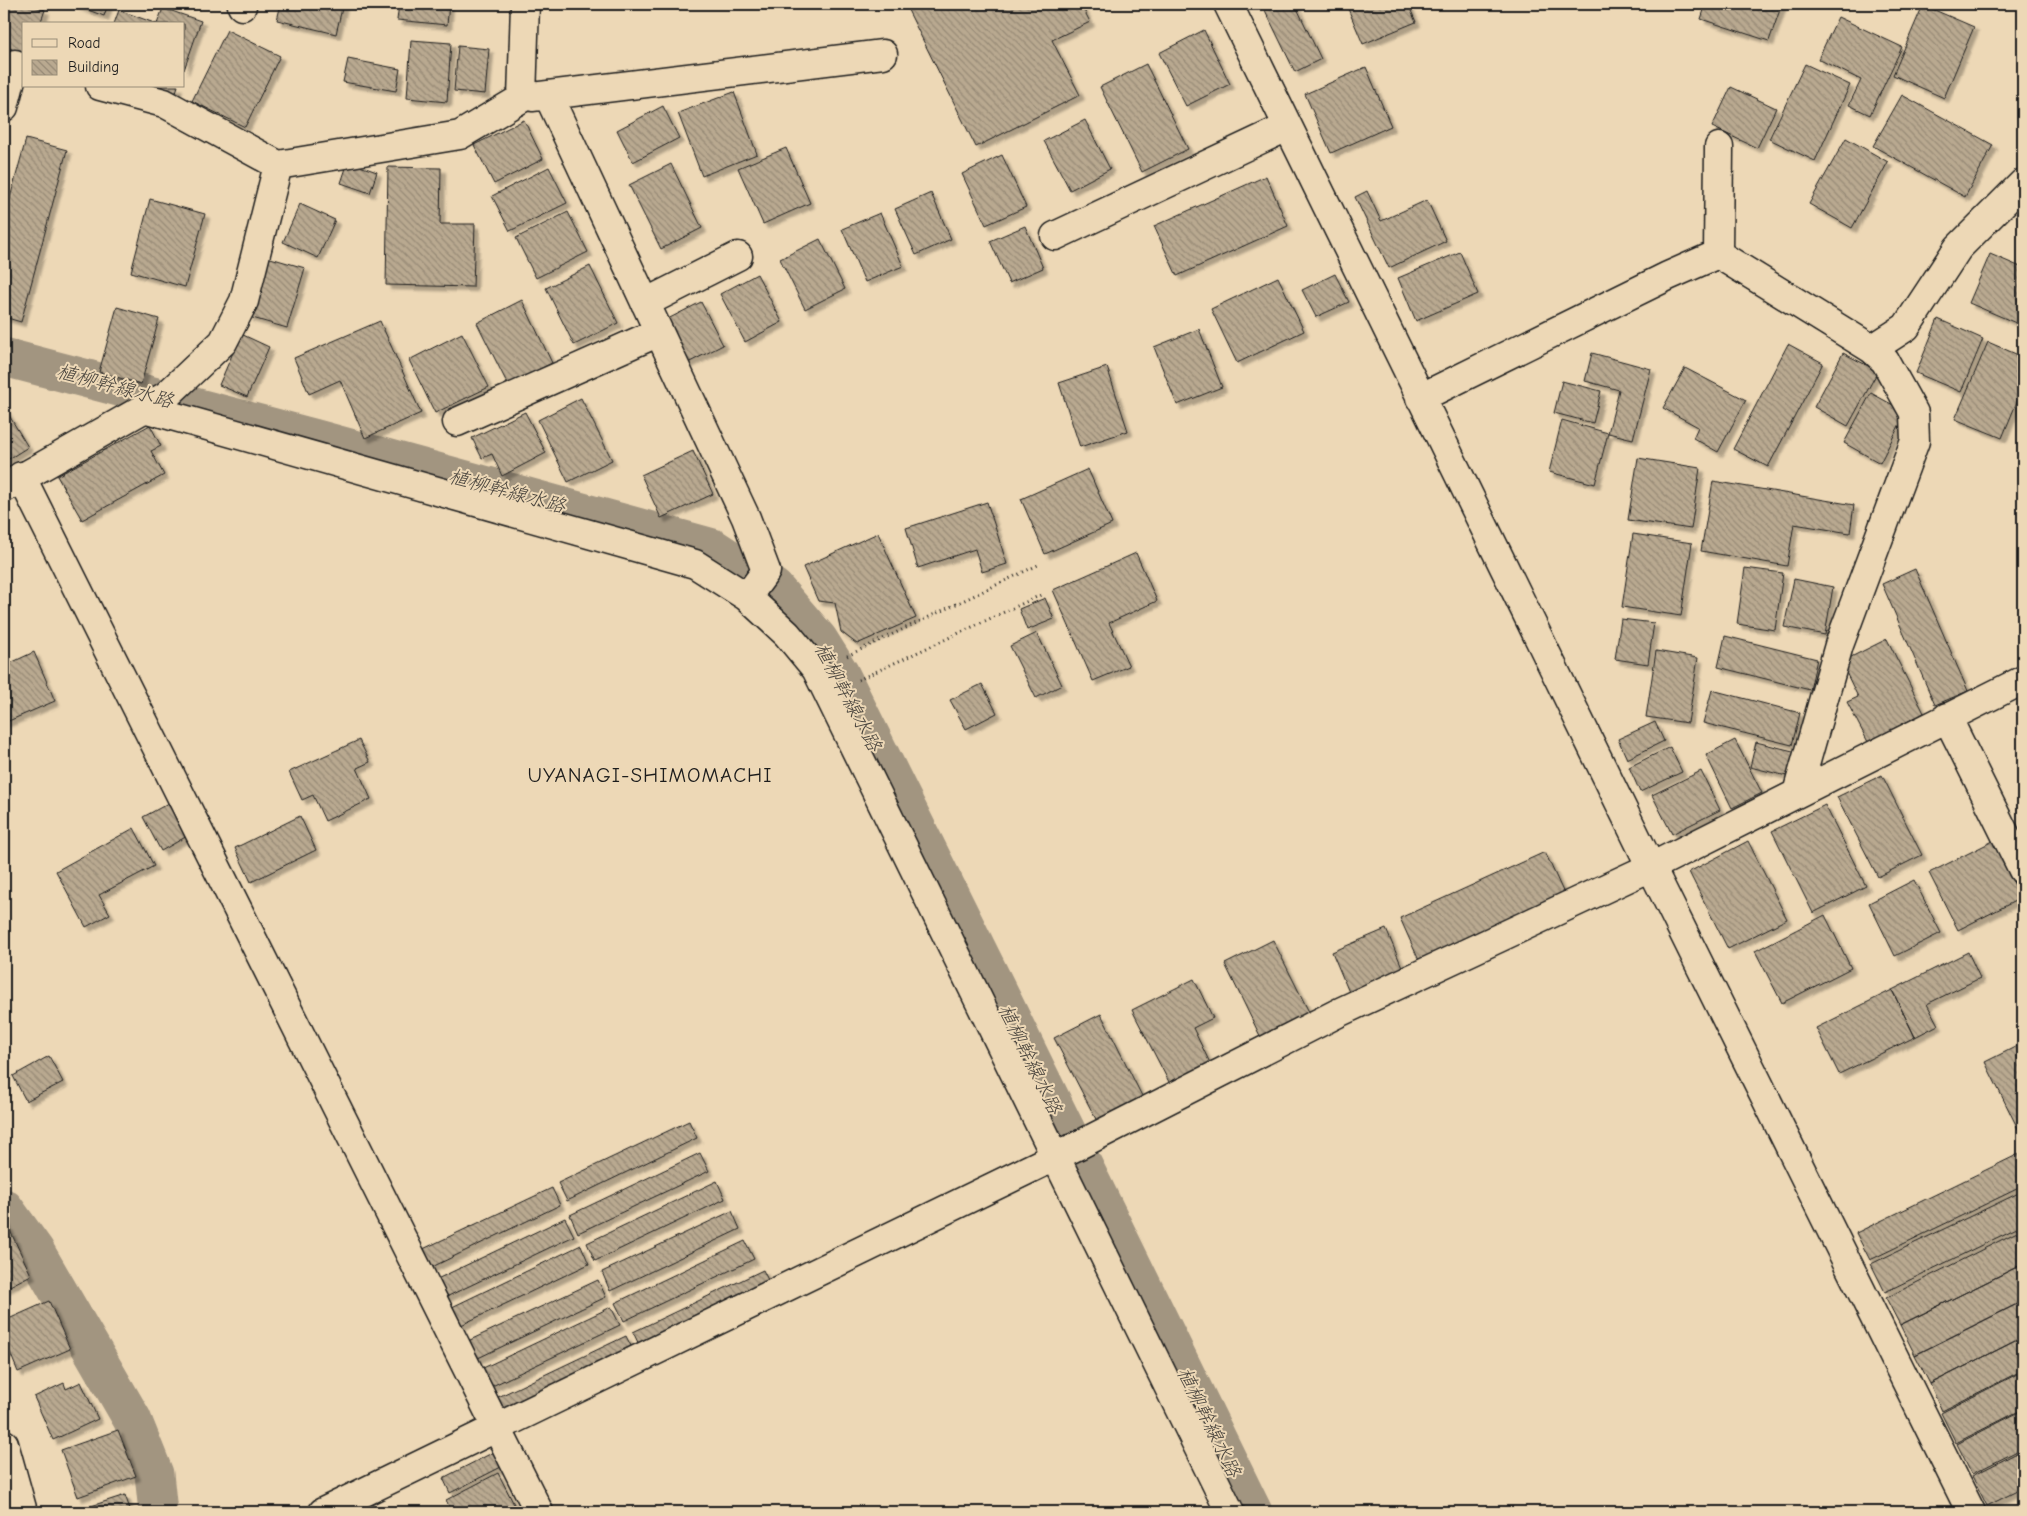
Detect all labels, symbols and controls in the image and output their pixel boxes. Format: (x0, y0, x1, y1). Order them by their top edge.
legend (22, 22, 185, 88)
text: Road (68, 34, 100, 52)
text: Building (68, 58, 119, 76)
water label: 植柳幹線水路 (54, 359, 177, 413)
water label: 植柳幹線水路 (446, 464, 569, 518)
water label: 植柳幹線水路 (810, 639, 887, 756)
district label: UYANAGI-SHIMOMACHI (528, 763, 772, 787)
water label: 植柳幹線水路 (993, 1000, 1067, 1119)
water label: 植柳幹線水路 (1172, 1363, 1246, 1482)

